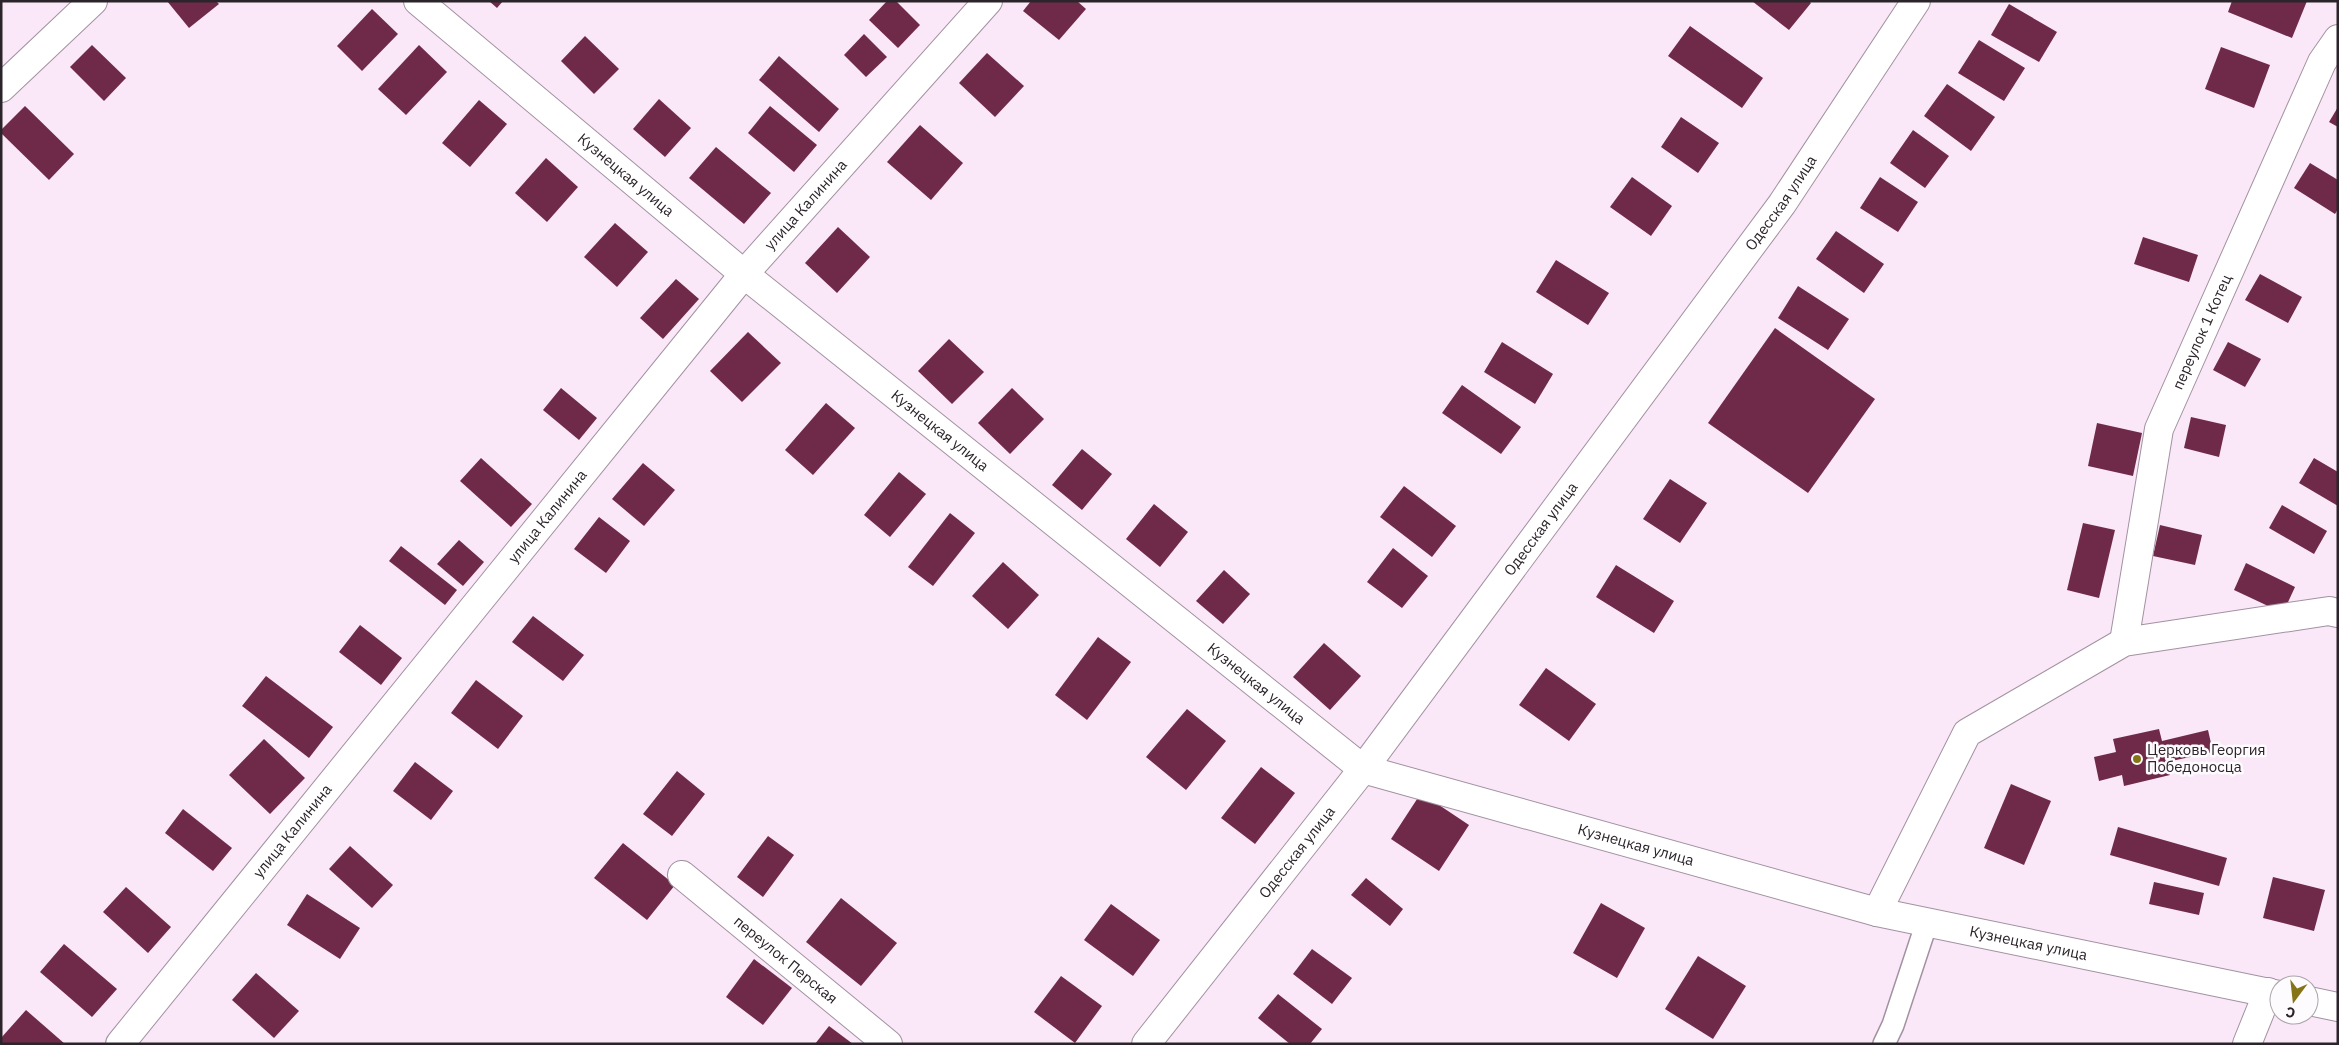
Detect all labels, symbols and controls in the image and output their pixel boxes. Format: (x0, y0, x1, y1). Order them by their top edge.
street label: Кузнецкая улица (574, 129, 678, 220)
street label: Одесская улица (1741, 152, 1821, 254)
street label: улица Калинина (760, 155, 851, 254)
street label: переулок 1 Котец (2168, 271, 2236, 392)
street label: Кузнецкая улица (887, 385, 993, 475)
street label: улица Калинина (504, 466, 591, 567)
street label: Одесская улица (1500, 478, 1582, 579)
street label: Кузнецкая улица (1204, 638, 1309, 728)
place label: Церковь Георгия Победоносца (2147, 740, 2266, 776)
marker: Церковь Георгия Победоносца (2131, 753, 2143, 765)
street label: улица Калинина (249, 780, 336, 881)
street label: Одесская улица (1255, 802, 1339, 902)
street label: Кузнецкая улица (1576, 819, 1696, 870)
street label: переулок Перская (730, 911, 842, 1008)
street label: Кузнецкая улица (1968, 921, 2089, 964)
north arrow (2269, 975, 2319, 1025)
text: С (2284, 1003, 2297, 1022)

